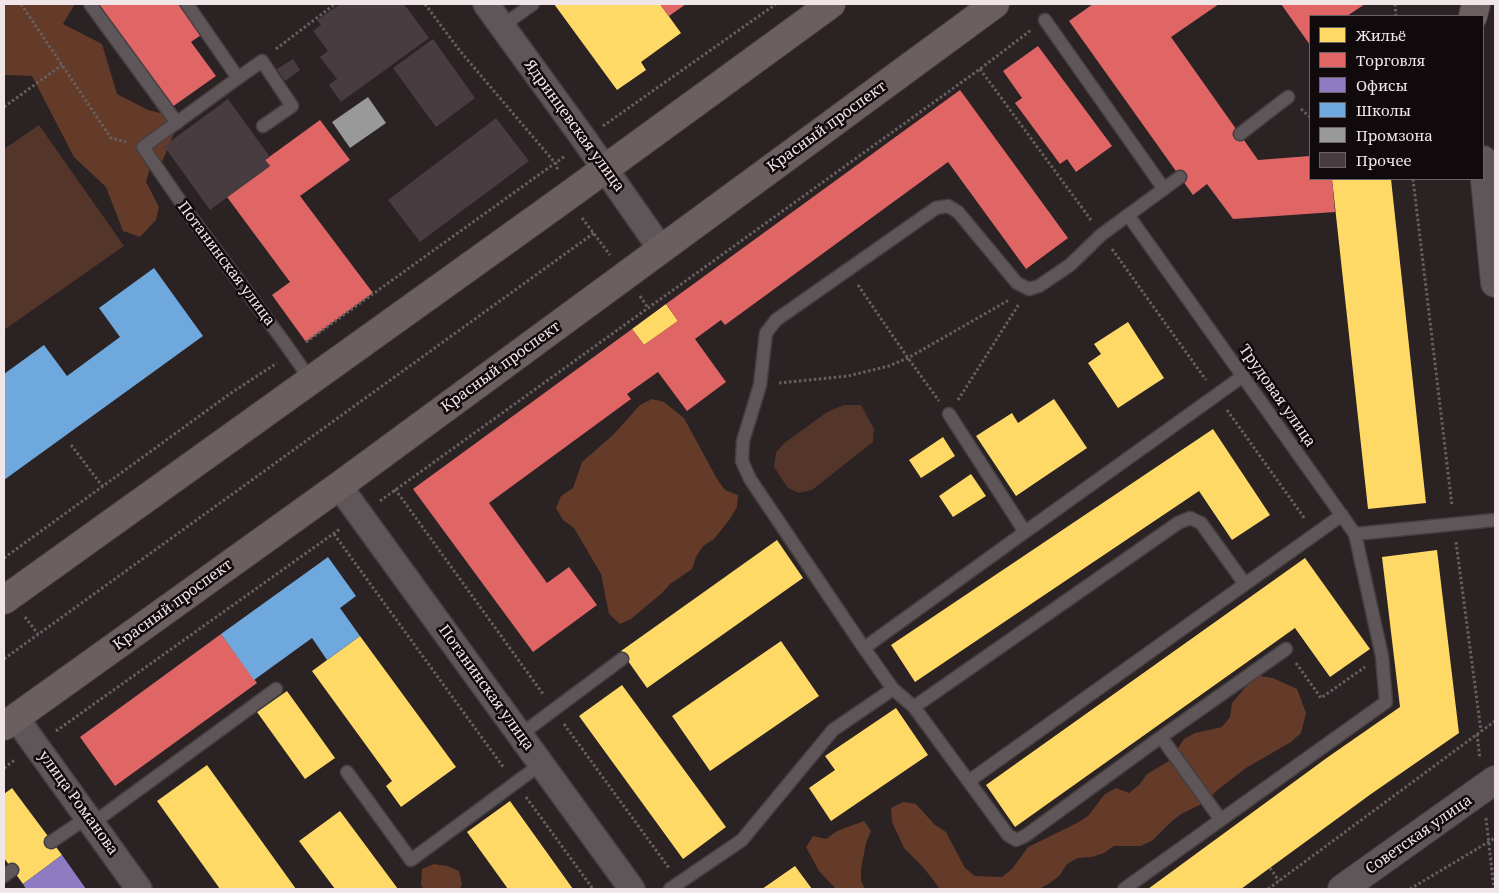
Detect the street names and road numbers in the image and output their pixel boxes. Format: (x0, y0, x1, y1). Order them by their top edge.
street label: Ядринцевская улица (520, 57, 628, 195)
street label: Красный проспект (764, 78, 890, 176)
street label: Потанинская улица (173, 198, 279, 330)
street label: Красный проспект (438, 318, 564, 416)
street label: Трудовая улица (1235, 341, 1319, 451)
street label: Красный проспект (110, 556, 236, 654)
street label: Потанинская улица (434, 622, 538, 754)
street label: улица Романова (34, 747, 122, 859)
street label: Советская улица (1362, 792, 1476, 878)

